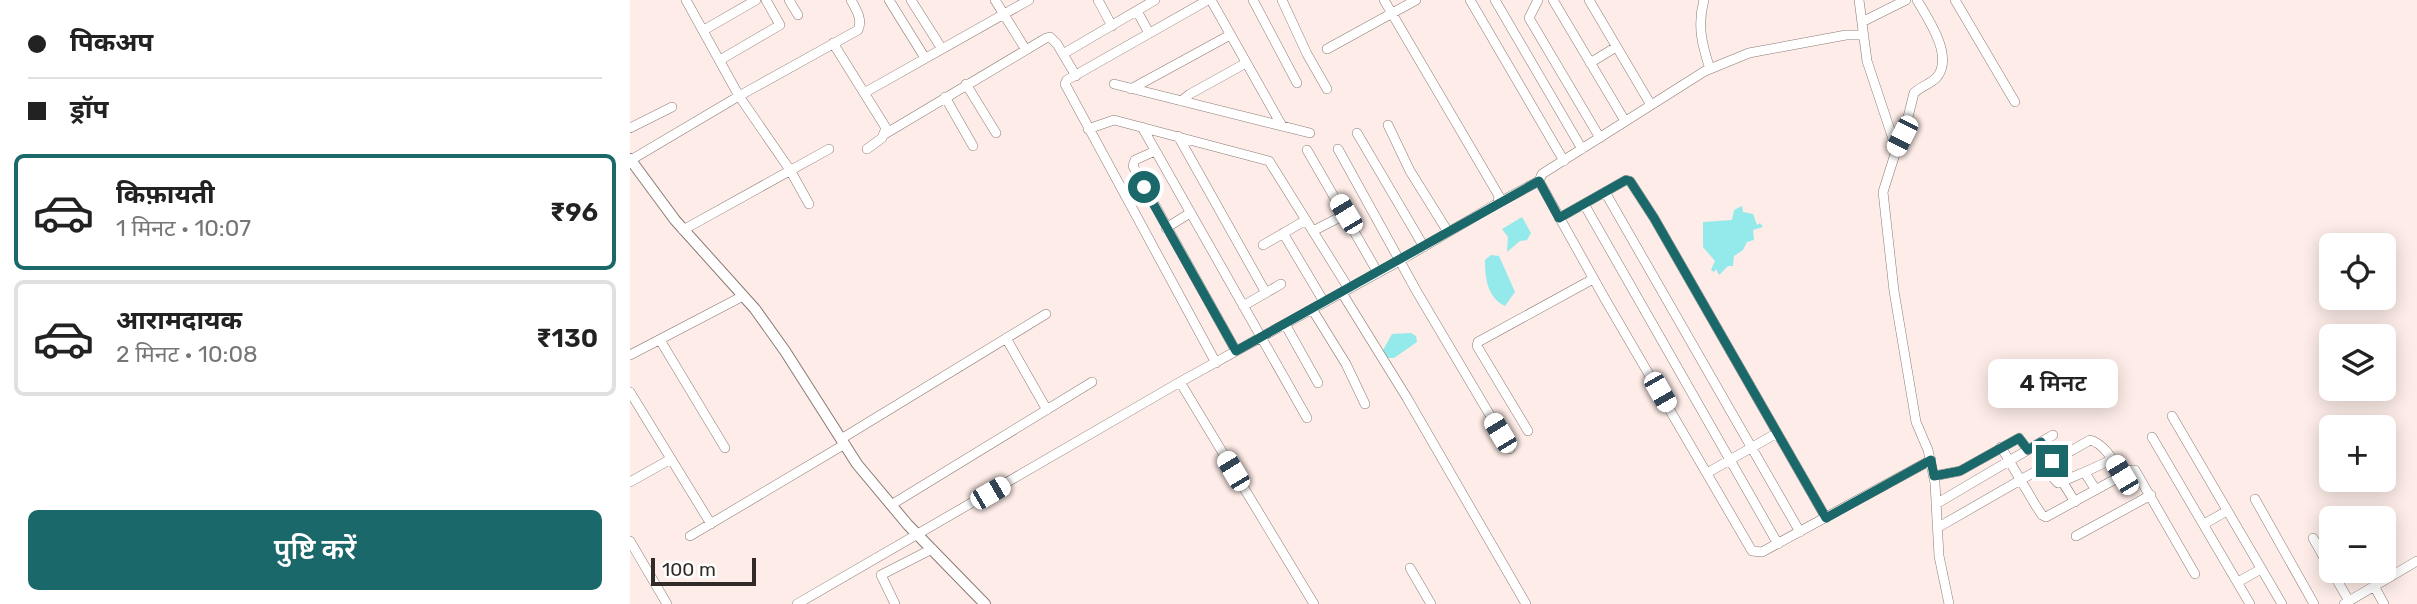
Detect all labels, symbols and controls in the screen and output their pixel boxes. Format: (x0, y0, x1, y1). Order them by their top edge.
text: पिकअप (70, 27, 153, 58)
text: ड्रॉप (70, 94, 108, 125)
car (1884, 113, 1921, 159)
route start (1128, 171, 1160, 203)
text: किफ़ायती (116, 179, 215, 210)
icon: car (32, 181, 95, 244)
car (1327, 191, 1366, 237)
text: ₹96 (550, 197, 598, 228)
text: 1 मिनट · 10:07 (116, 214, 251, 242)
map controls (2319, 233, 2396, 583)
button: locate (2319, 233, 2396, 310)
text: आरामदायक (116, 305, 242, 336)
icon: car (32, 307, 95, 370)
text: ₹130 (536, 323, 598, 354)
button: layers (2319, 324, 2396, 401)
text: 2 मिनट · 10:08 (116, 340, 258, 368)
callout: 4 मिनट (1987, 360, 2117, 408)
car (1641, 369, 1680, 415)
text: 4 मिनट (2019, 369, 2087, 397)
car (1481, 410, 1520, 456)
button: + (2319, 415, 2396, 492)
route end (2036, 445, 2068, 477)
car (1214, 448, 1253, 494)
car (2103, 452, 2142, 498)
car (967, 473, 1014, 513)
button: − (2319, 506, 2396, 583)
button: पुष्टि करें (28, 510, 602, 590)
scale bar (651, 555, 756, 587)
text: 100 m (662, 558, 716, 581)

